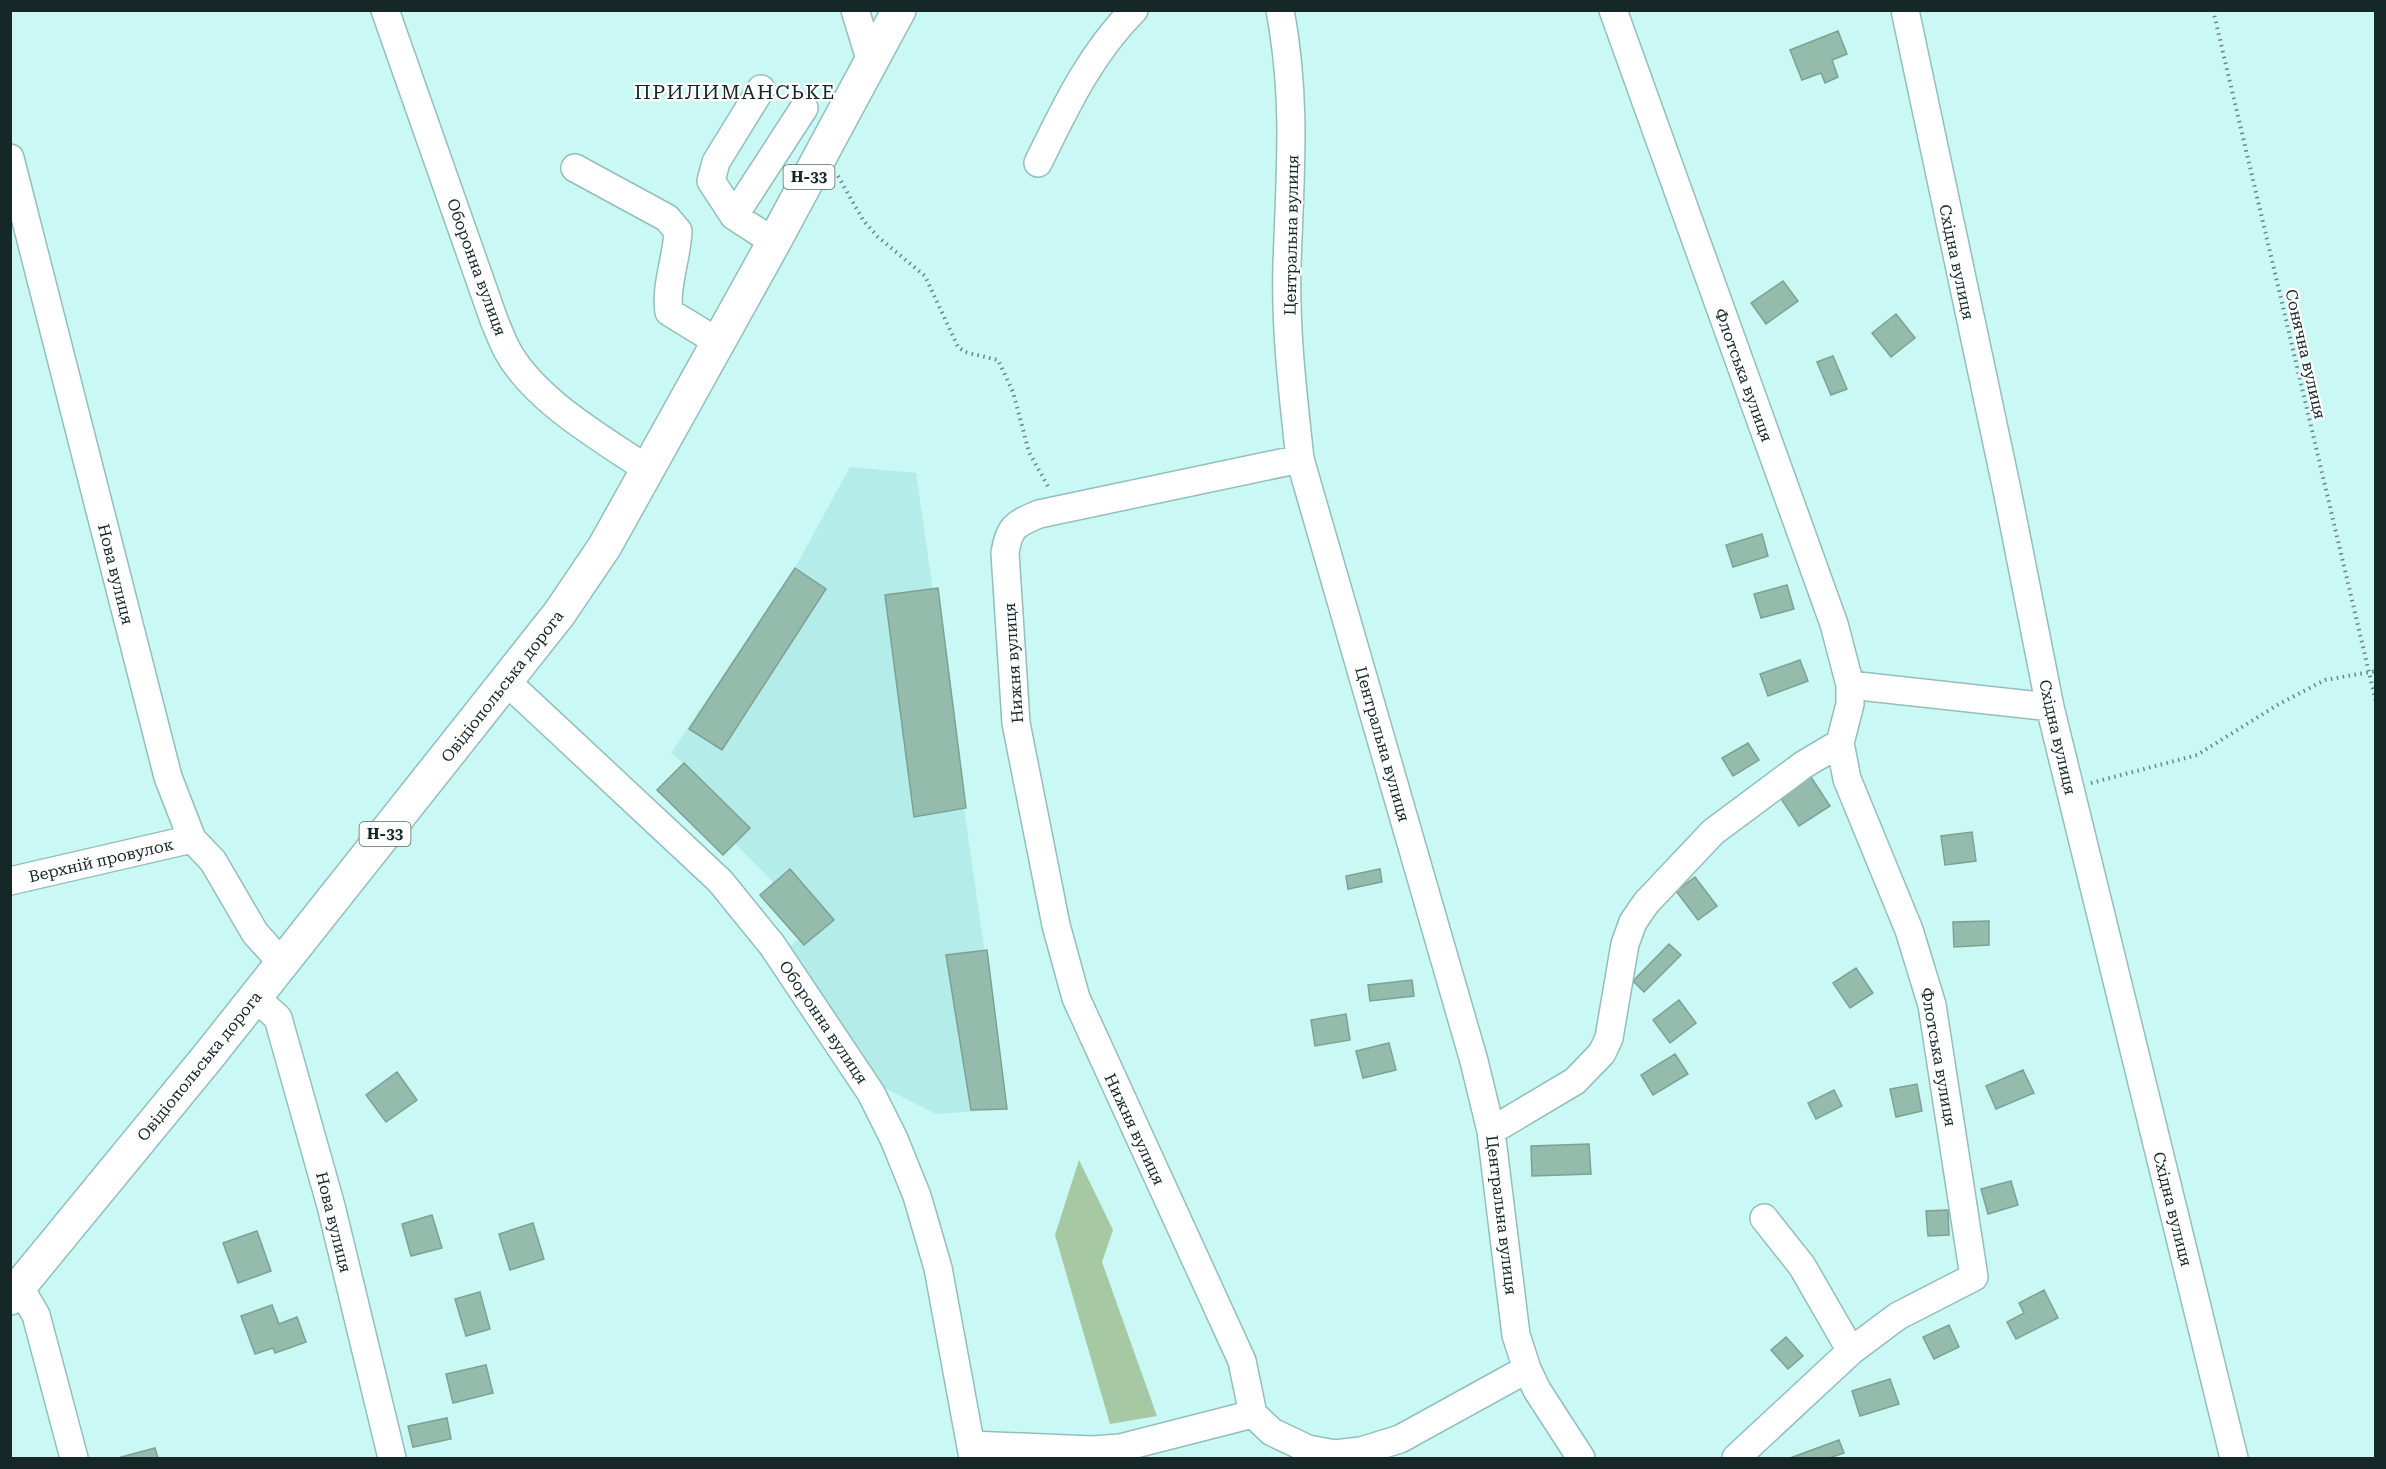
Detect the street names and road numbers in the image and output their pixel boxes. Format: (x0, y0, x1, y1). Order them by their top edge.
street label: Центральна вулиця (1281, 154, 1302, 316)
road number: Н-33 (784, 165, 834, 189)
street label: Оборонна вулиця (443, 196, 510, 338)
street label: Східна вулиця (1935, 203, 1978, 321)
street label: Сонячна вулиця (2281, 287, 2330, 421)
street label: Флотська вулиця (1711, 306, 1777, 444)
street label: Нова вулиця (94, 522, 137, 626)
street label: Нижня вулиця (1000, 602, 1027, 724)
street label: Овідіопольська дорога (437, 606, 568, 766)
street label: Центральна вулиця (1351, 664, 1414, 824)
street label: Східна вулиця (2035, 678, 2080, 796)
road number: Н-33 (360, 822, 410, 846)
street label: Верхній провулок (27, 835, 175, 886)
street label: Оборонна вулиця (775, 957, 872, 1088)
street label: Флотська вулиця (1917, 986, 1960, 1128)
street label: Овідіопольська дорога (133, 987, 266, 1145)
street label: Нижня вулиця (1100, 1070, 1169, 1188)
street label: Центральна вулиця (1482, 1134, 1521, 1296)
street label: Східна вулиця (2149, 1150, 2196, 1268)
street label: Нова вулиця (312, 1170, 355, 1274)

